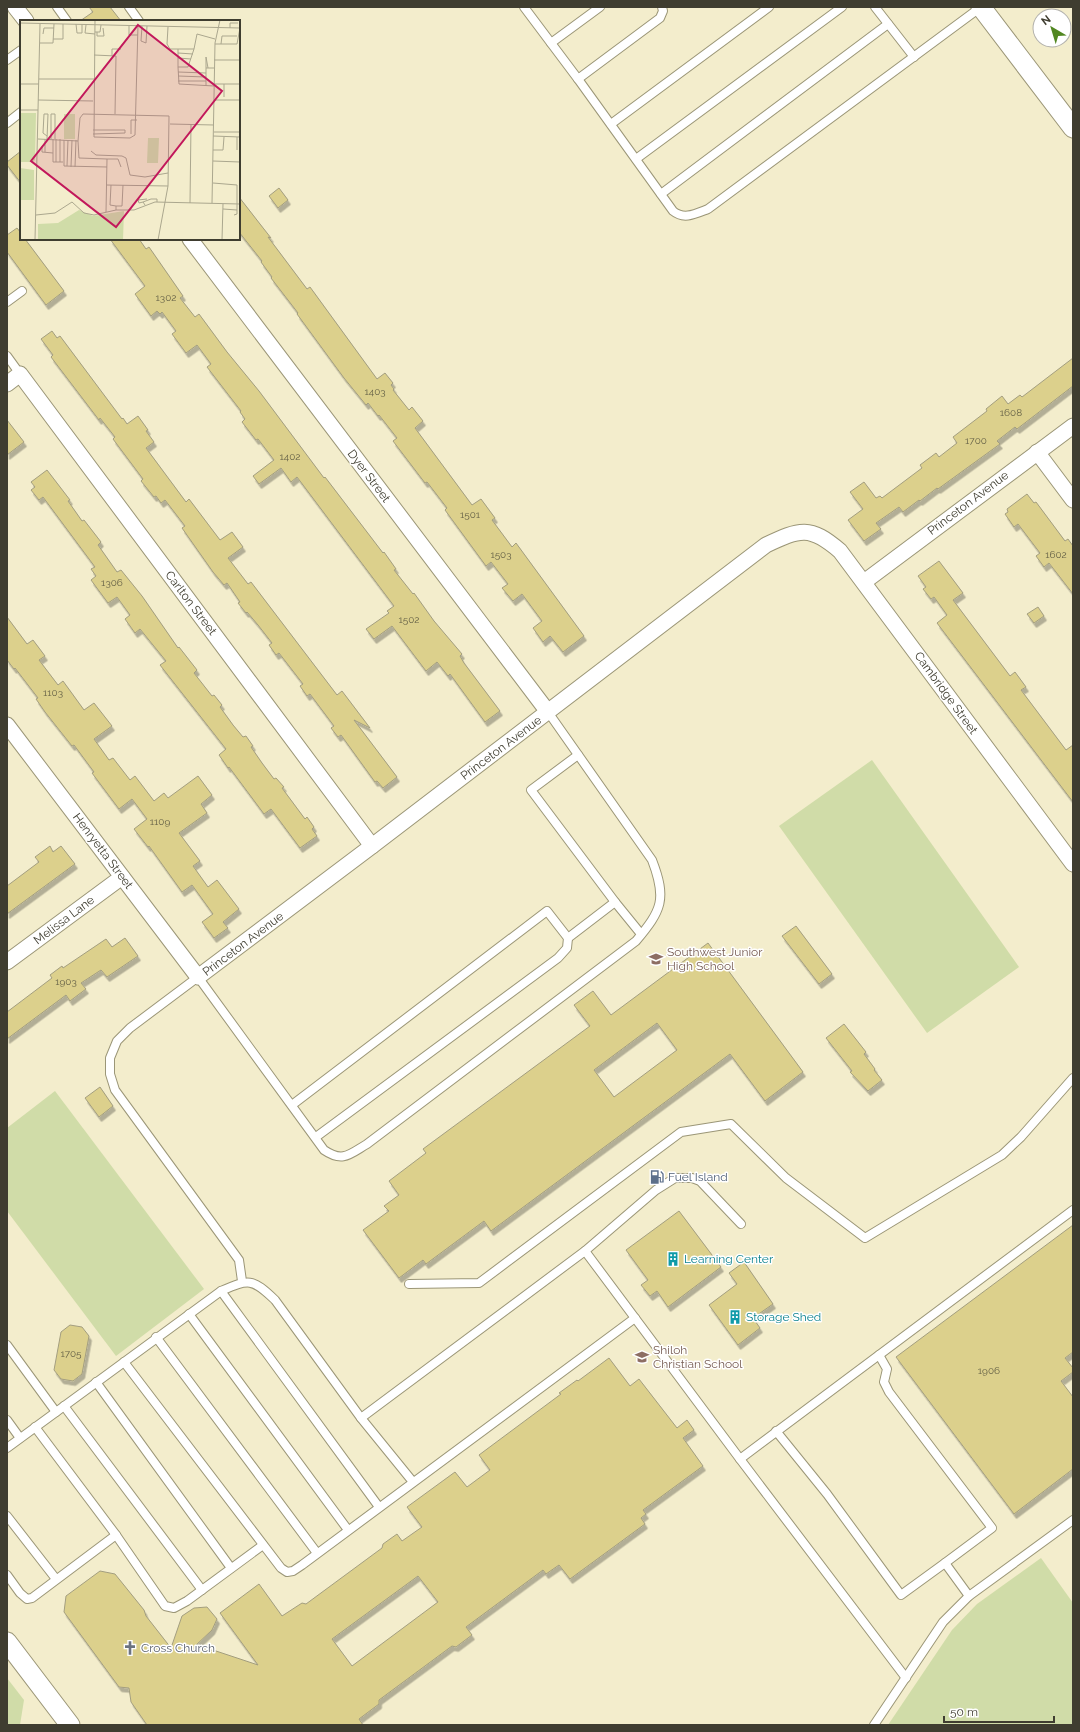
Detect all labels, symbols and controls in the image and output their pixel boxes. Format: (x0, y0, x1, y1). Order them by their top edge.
north arrow (1032, 8, 1072, 48)
text: N (1039, 13, 1053, 28)
inset map (20, 20, 240, 240)
house number: 1302 (156, 292, 176, 303)
house number: 1403 (364, 386, 386, 397)
house number: 1608 (1000, 407, 1022, 418)
house number: 1700 (965, 435, 987, 446)
street label: Dyer Street (345, 447, 393, 505)
house number: 1402 (279, 451, 301, 462)
street label: Princeton Avenue (925, 468, 1011, 538)
house number: 1501 (460, 509, 481, 520)
house number: 1503 (490, 549, 512, 560)
house number: 1602 (1045, 549, 1067, 560)
street label: Carlton Street (162, 568, 220, 638)
house number: 1306 (101, 577, 123, 588)
house number: 1502 (398, 614, 420, 625)
street label: Cambridge Street (911, 649, 981, 737)
house number: 1103 (43, 687, 63, 698)
street label: Princeton Avenue (458, 713, 544, 783)
street label: Henryetta Street (70, 810, 136, 892)
house number: 1109 (150, 816, 170, 827)
street label: Melissa Lane (31, 893, 97, 947)
street label: Princeton Avenue (200, 909, 286, 979)
place label: Southwest Junior High School (667, 945, 763, 973)
school or university icon: Southwest Junior High School (648, 951, 664, 967)
house number: 1903 (55, 976, 77, 987)
fuel station icon: Fuel Island (649, 1169, 665, 1185)
place label: Fuel Island (668, 1170, 728, 1184)
building icon: Learning Center (665, 1251, 681, 1267)
place label: Learning Center (684, 1252, 774, 1266)
building icon: Storage Shed (727, 1309, 743, 1325)
place label: Storage Shed (746, 1310, 821, 1324)
place label: Shiloh Christian School (653, 1343, 743, 1371)
house number: 1705 (60, 1348, 82, 1359)
school or university icon: Shiloh Christian School (634, 1349, 650, 1365)
house number: 1906 (978, 1365, 1000, 1376)
church icon: Cross Church (122, 1640, 138, 1656)
place label: Cross Church (141, 1641, 215, 1655)
scale bar (944, 1698, 1054, 1724)
text: 50 m (950, 1705, 978, 1719)

